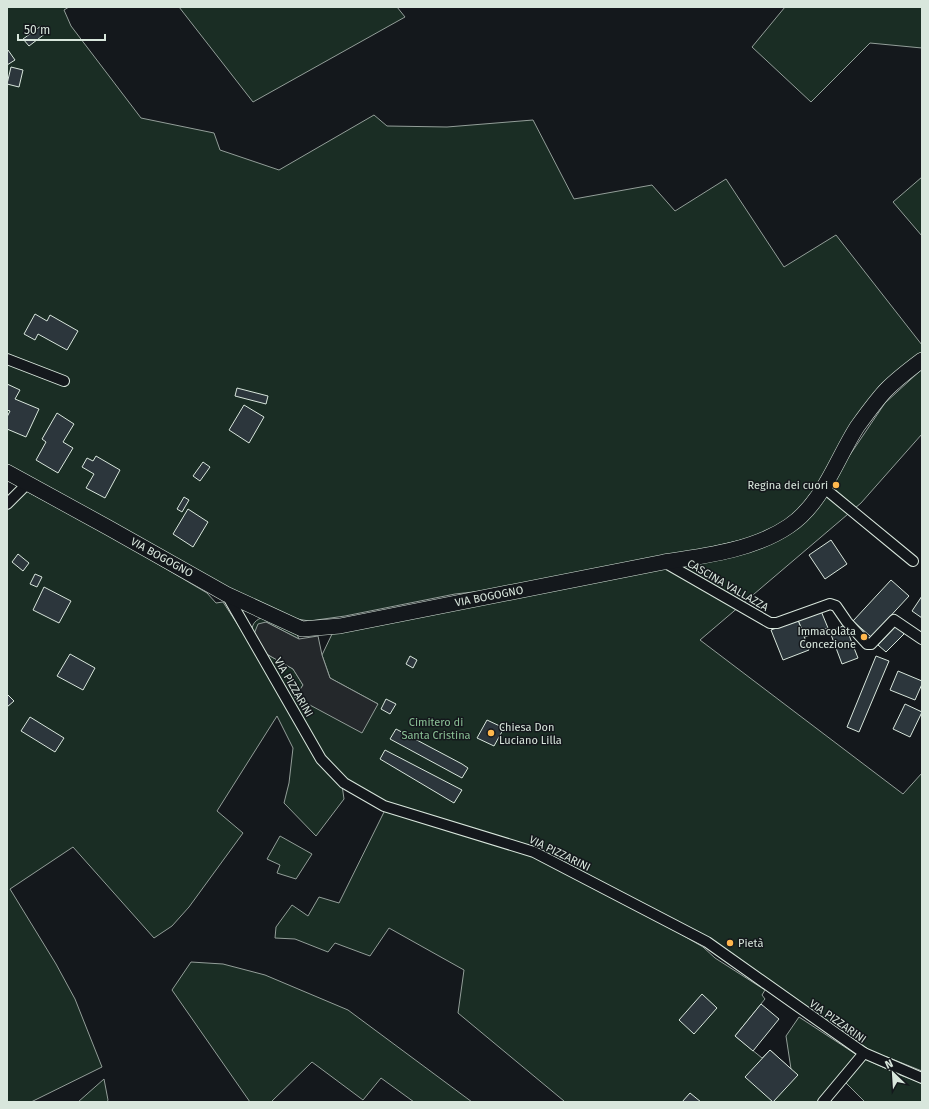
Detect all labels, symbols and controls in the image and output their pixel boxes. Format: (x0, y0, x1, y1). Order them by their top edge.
scale bar (18, 16, 105, 42)
text: 50 m (24, 23, 50, 37)
place label: Regina dei cuori (747, 479, 828, 492)
marker: Regina dei cuori (831, 480, 841, 490)
street label: VIA BOGOGNO (128, 535, 195, 580)
street label: CASCINA VALLAZZA (685, 557, 771, 614)
street label: VIA BOGOGNO (454, 583, 524, 610)
place label: Immacolata Concezione (797, 625, 856, 651)
marker: Immacolata Concezione (859, 632, 869, 642)
street label: VIA PIZZARINI (271, 655, 316, 719)
park label: Cimitero di Santa Cristina (401, 716, 471, 742)
place label: Chiesa Don Luciano Lilla (499, 721, 562, 747)
marker: Chiesa Don Luciano Lilla (486, 728, 496, 738)
street label: VIA PIZZARINI (527, 833, 593, 874)
place label: Pietà (738, 937, 763, 950)
marker: Pietà (725, 938, 735, 948)
street label: VIA PIZZARINI (807, 997, 869, 1046)
north arrow (873, 1053, 913, 1093)
text: N (883, 1057, 895, 1072)

